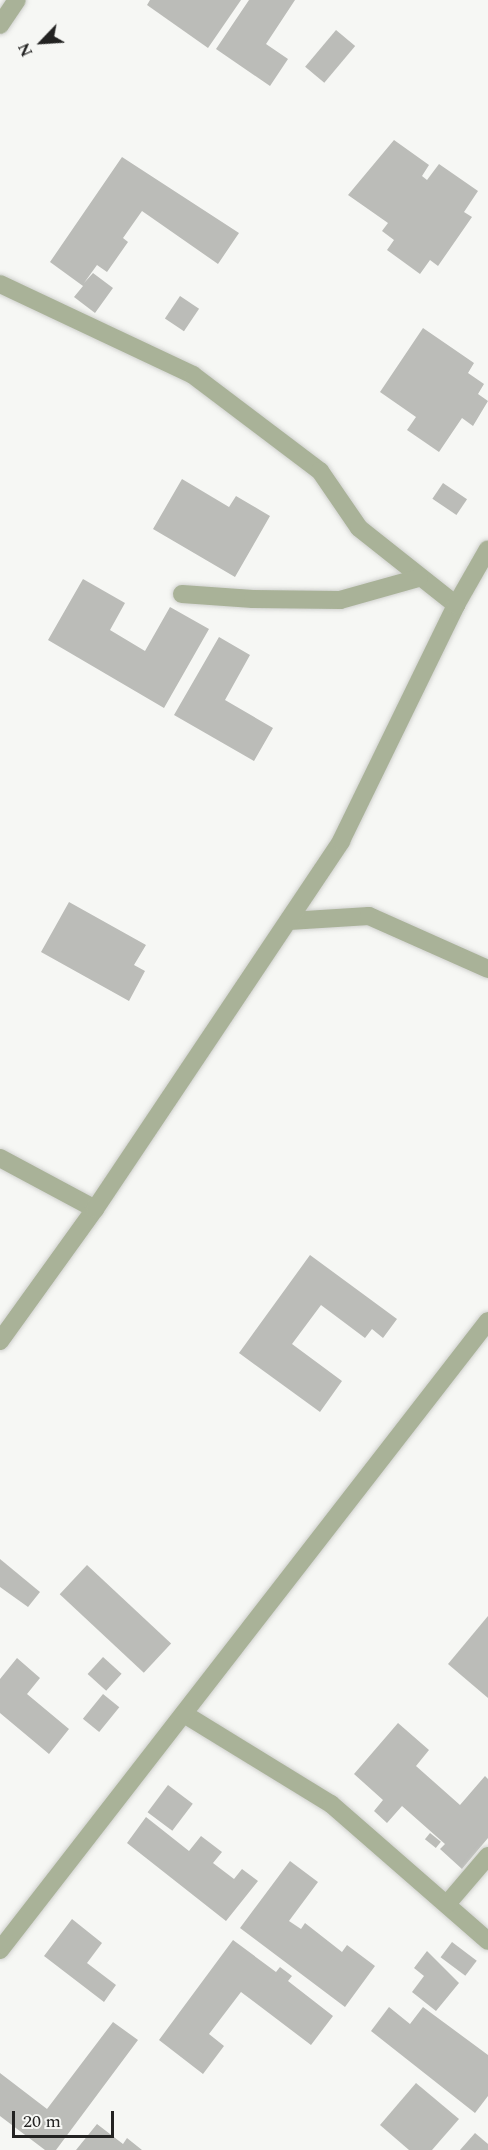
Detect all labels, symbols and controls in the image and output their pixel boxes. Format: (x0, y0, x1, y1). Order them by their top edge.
north arrow (12, 12, 72, 72)
text: N (12, 39, 39, 61)
scale bar (15, 2099, 117, 2137)
text: 20 m (23, 2108, 61, 2135)

